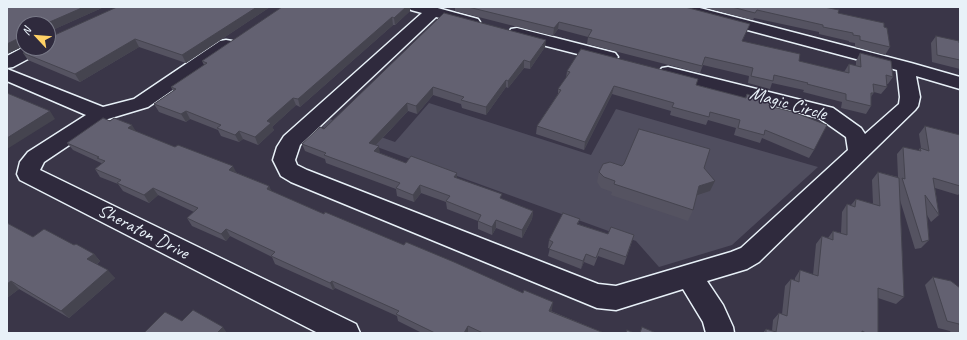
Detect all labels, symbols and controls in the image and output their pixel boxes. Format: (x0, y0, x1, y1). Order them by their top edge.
north arrow (16, 16, 56, 56)
text: N (18, 25, 34, 37)
street label: Magic Circle (747, 82, 829, 126)
street label: Sheraton Drive (94, 199, 192, 265)

